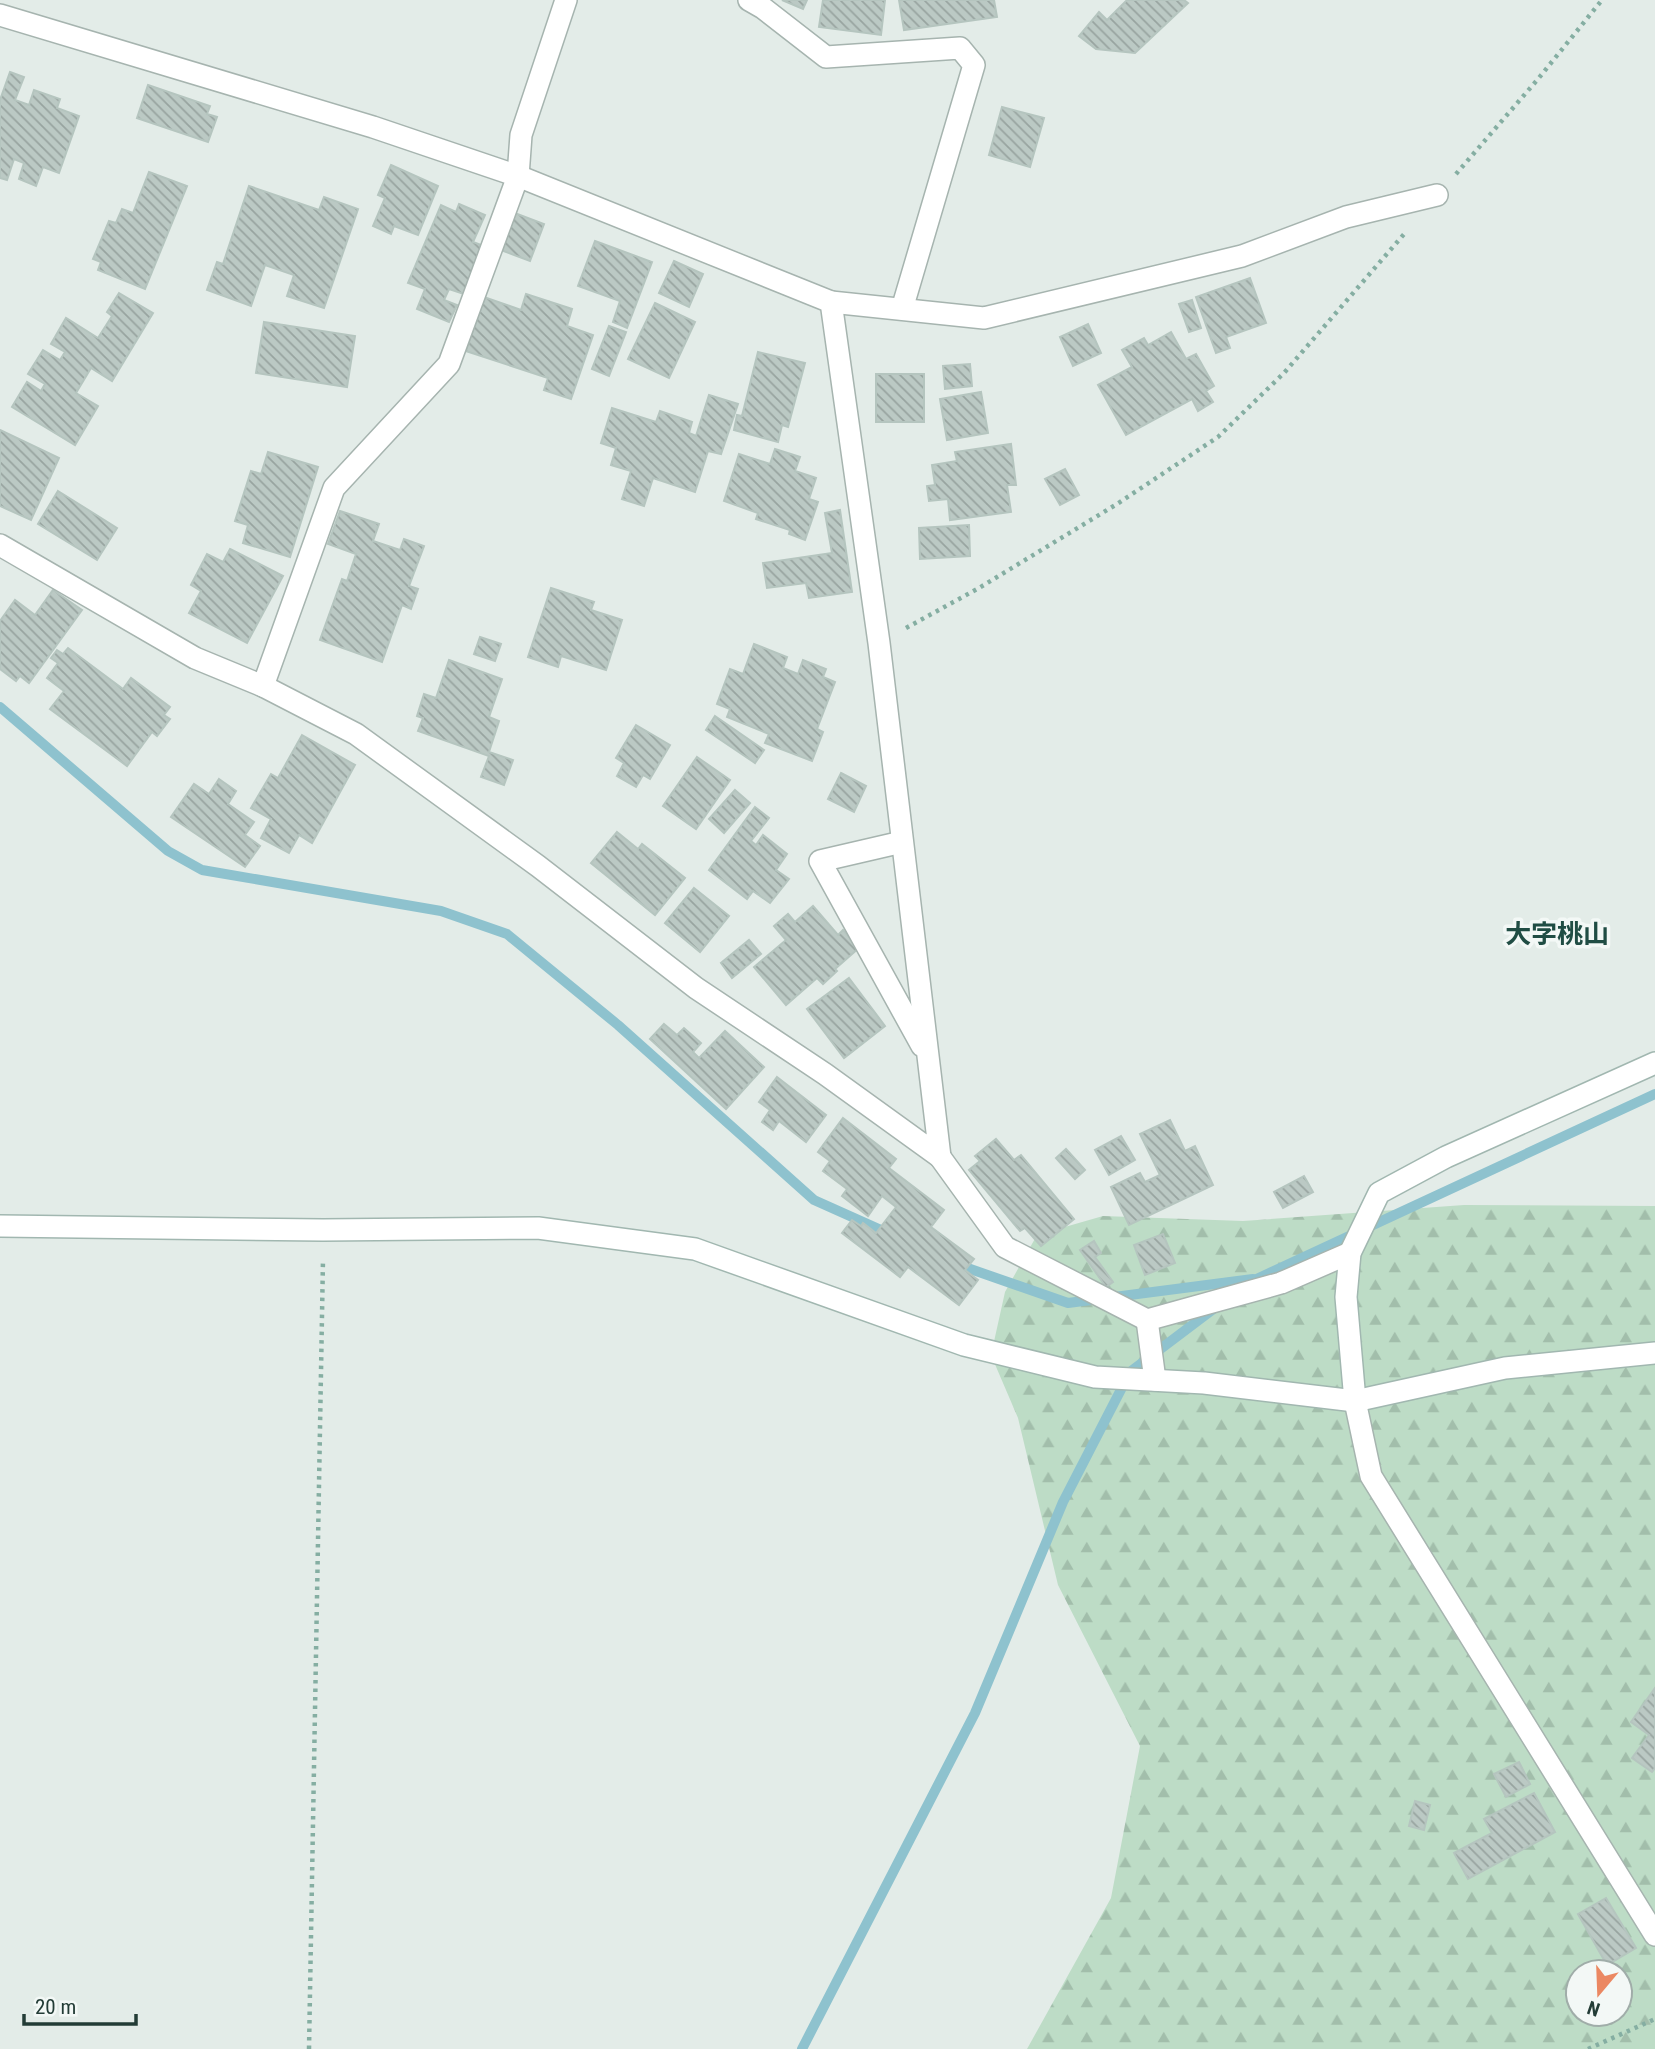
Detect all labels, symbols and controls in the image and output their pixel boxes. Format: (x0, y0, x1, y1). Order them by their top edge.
district label: 大字桃山 (1505, 919, 1609, 949)
north arrow (1564, 1958, 1634, 2028)
scale bar (24, 1982, 136, 2026)
text: 20 m (35, 1995, 76, 2019)
text: N (1584, 1996, 1603, 2021)

